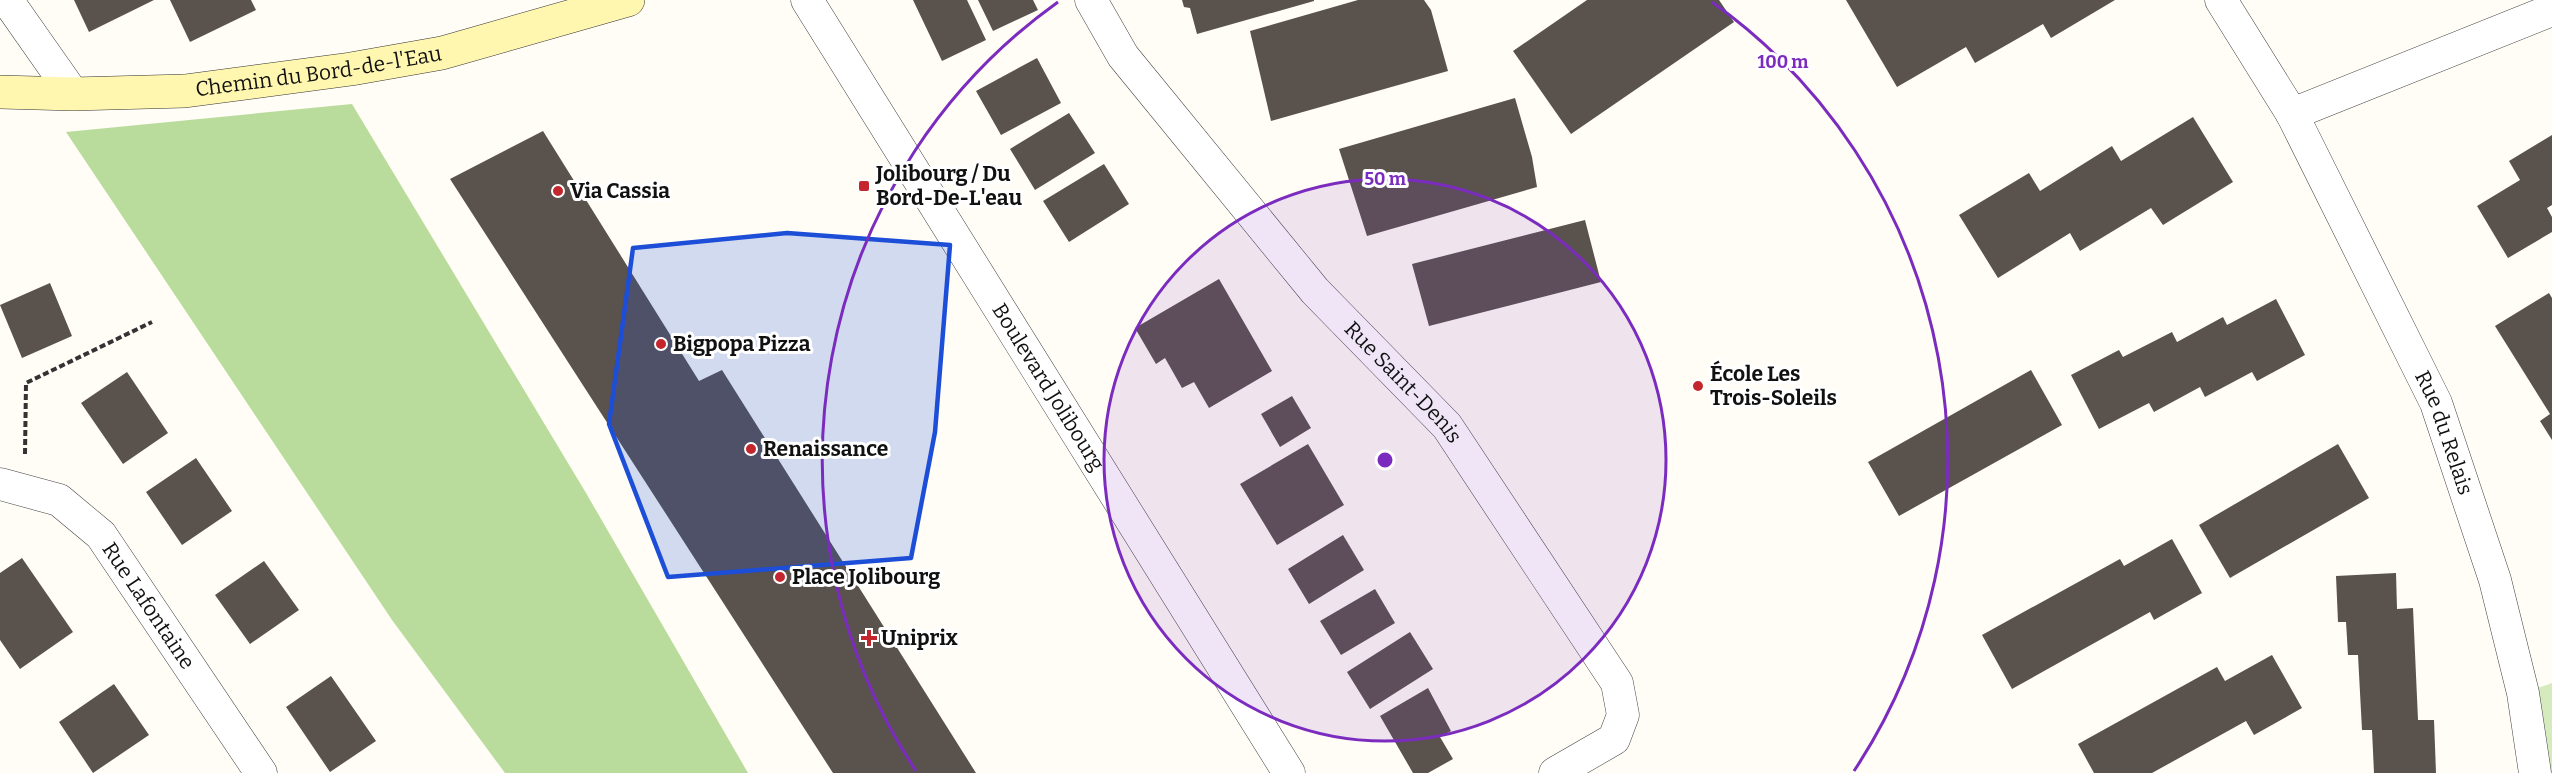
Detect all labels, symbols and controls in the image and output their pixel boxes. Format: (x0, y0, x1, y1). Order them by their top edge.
street label: Chemin du Bord-de-l'Eau (194, 40, 444, 102)
text: 100 m (1757, 51, 1809, 73)
place label: Jolibourg / Du Bord-De-L'eau (875, 161, 1022, 211)
text: 50 m (1364, 168, 1406, 190)
place label: Via Cassia (570, 178, 670, 204)
marker: Jolibourg / Du Bord-De-L'eau (857, 179, 871, 193)
marker: Via Cassia (551, 184, 565, 198)
street label: Boulevard Jolibourg (986, 299, 1110, 476)
street label: Rue Saint-Denis (1339, 316, 1468, 448)
place label: Bigpopa Pizza (673, 331, 811, 357)
marker: Bigpopa Pizza (654, 337, 668, 351)
place label: École Les Trois-Soleils (1710, 360, 1837, 411)
street label: Rue du Relais (2409, 366, 2479, 498)
marker: École Les Trois-Soleils (1691, 379, 1705, 393)
place label: Renaissance (763, 436, 888, 462)
marker: Renaissance (744, 442, 758, 456)
centre of rings (1375, 450, 1395, 470)
street label: Rue Lafontaine (97, 537, 200, 674)
place label: Place Jolibourg (792, 564, 940, 590)
marker: Place Jolibourg (773, 570, 787, 584)
place label: Uniprix (881, 625, 958, 651)
marker: Uniprix (862, 631, 876, 645)

